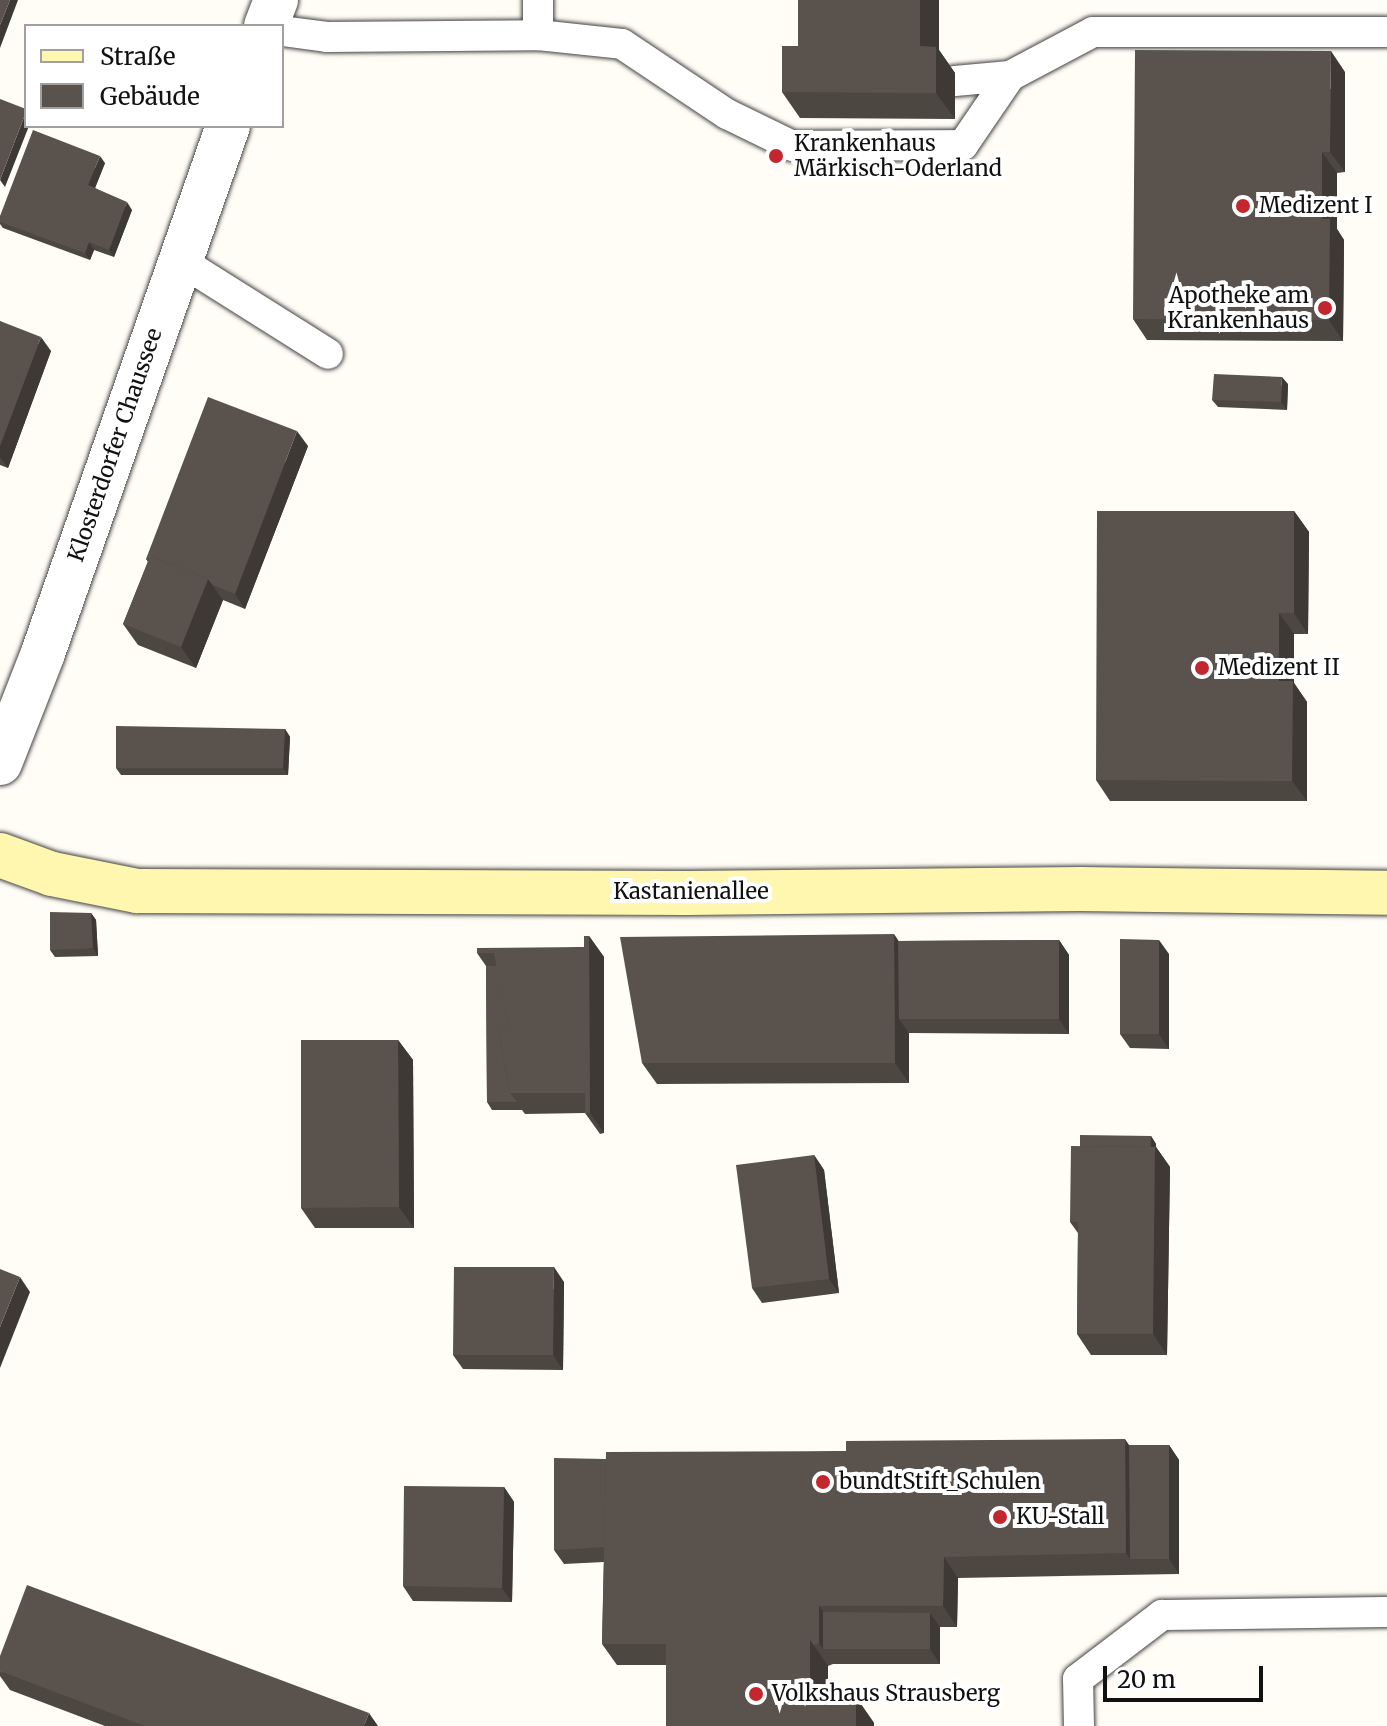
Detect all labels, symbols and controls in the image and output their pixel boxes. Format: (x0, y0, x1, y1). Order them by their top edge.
legend (24, 24, 284, 128)
text: Straße (100, 41, 175, 72)
text: Gebäude (100, 81, 200, 112)
place label: Krankenhaus Märkisch-Oderland (794, 130, 1002, 182)
marker: Krankenhaus Märkisch-Oderland (765, 145, 787, 167)
place label: Medizent I (1259, 193, 1372, 219)
marker: Medizent I (1234, 197, 1252, 215)
place label: Apotheke am Krankenhaus (1167, 282, 1309, 334)
marker: Apotheke am Krankenhaus (1316, 299, 1334, 317)
street label: Klosterdorfer Chaussee (63, 325, 167, 565)
place label: Medizent II (1218, 655, 1340, 681)
marker: Medizent II (1193, 659, 1211, 677)
street label: Kastanienallee (613, 879, 769, 905)
place label: bundtStift_Schulen (839, 1469, 1041, 1495)
marker: bundtStift_Schulen (814, 1473, 832, 1491)
place label: KU-Stall (1016, 1504, 1105, 1530)
marker: KU-Stall (991, 1508, 1009, 1526)
scale bar (1107, 1650, 1267, 1700)
text: 20 m (1117, 1664, 1176, 1695)
place label: Volkshaus Strausberg (772, 1681, 1000, 1707)
marker: Volkshaus Strausberg (747, 1685, 765, 1703)

